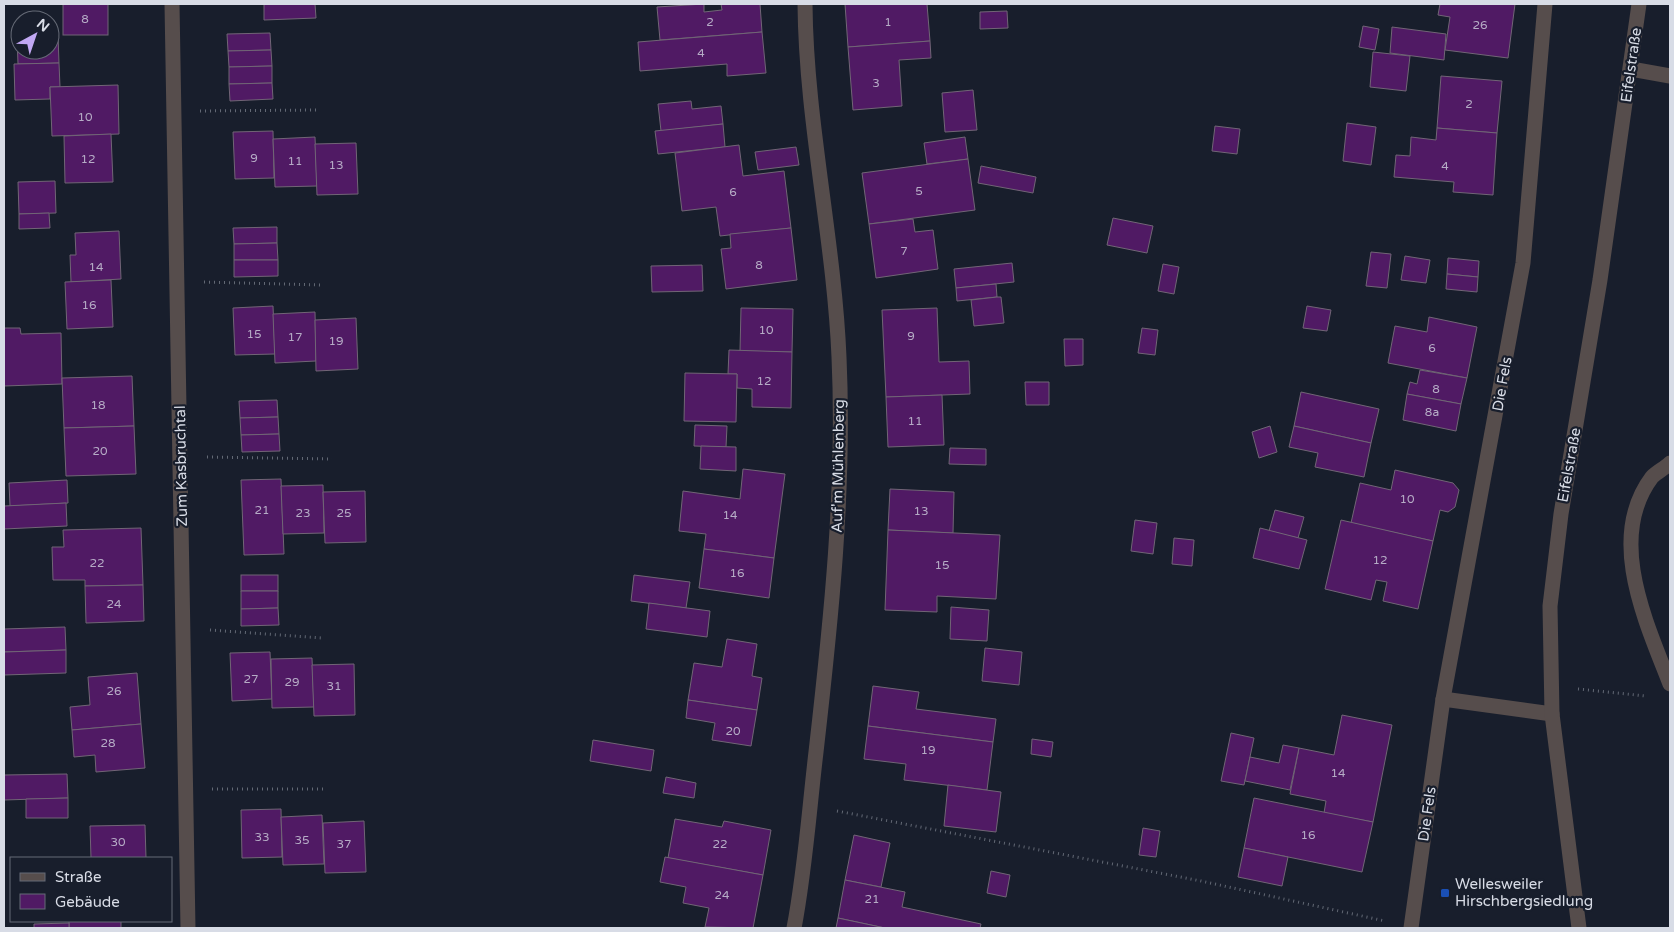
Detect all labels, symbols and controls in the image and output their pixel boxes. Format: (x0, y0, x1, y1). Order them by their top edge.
north arrow (10, 10, 60, 60)
house number: 8 (81, 12, 89, 26)
text: N (33, 15, 53, 36)
house number: 2 (706, 15, 714, 29)
house number: 1 (884, 15, 892, 29)
house number: 26 (1472, 18, 1488, 32)
street label: Eifelstraße (1617, 26, 1645, 104)
house number: 4 (697, 46, 705, 60)
house number: 3 (872, 76, 880, 90)
house number: 2 (1465, 97, 1473, 111)
house number: 10 (77, 110, 93, 124)
house number: 9 (250, 151, 258, 165)
house number: 12 (80, 152, 96, 166)
house number: 11 (287, 154, 303, 168)
house number: 13 (328, 158, 344, 172)
house number: 4 (1441, 159, 1449, 173)
house number: 5 (915, 184, 923, 198)
house number: 6 (729, 185, 737, 199)
house number: 7 (900, 244, 908, 258)
house number: 8 (755, 258, 763, 272)
house number: 14 (88, 260, 104, 274)
house number: 16 (81, 298, 97, 312)
house number: 10 (758, 323, 774, 337)
house number: 15 (246, 327, 262, 341)
house number: 9 (907, 329, 915, 343)
house number: 17 (287, 330, 303, 344)
house number: 19 (328, 334, 344, 348)
house number: 6 (1428, 341, 1436, 355)
street label: Die Fels (1488, 355, 1516, 413)
house number: 12 (756, 374, 772, 388)
house number: 8 (1432, 382, 1440, 396)
house number: 18 (90, 398, 106, 412)
street label: Auf'm Mühlenberg (828, 399, 848, 533)
street label: Zum Kasbruchtal (171, 405, 191, 527)
house number: 8a (1425, 405, 1439, 419)
house number: 11 (907, 414, 923, 428)
street label: Eifelstraße (1554, 426, 1584, 504)
house number: 20 (92, 444, 108, 458)
house number: 10 (1399, 492, 1415, 506)
house number: 21 (254, 503, 270, 517)
house number: 13 (913, 504, 929, 518)
house number: 23 (295, 506, 311, 520)
house number: 25 (336, 506, 352, 520)
house number: 14 (722, 508, 738, 522)
house number: 12 (1372, 553, 1388, 567)
house number: 22 (89, 556, 105, 570)
house number: 15 (934, 558, 950, 572)
house number: 16 (729, 566, 745, 580)
house number: 24 (106, 597, 122, 611)
house number: 27 (243, 672, 259, 686)
house number: 29 (284, 675, 300, 689)
house number: 31 (326, 679, 342, 693)
house number: 26 (106, 684, 122, 698)
house number: 20 (725, 724, 741, 738)
house number: 28 (100, 736, 116, 750)
house number: 19 (920, 743, 936, 757)
house number: 14 (1330, 766, 1346, 780)
street label: Die Fels (1414, 785, 1440, 843)
house number: 16 (1300, 828, 1316, 842)
house number: 33 (254, 830, 270, 844)
house number: 35 (294, 833, 310, 847)
house number: 30 (110, 835, 126, 849)
house number: 37 (336, 837, 352, 851)
house number: 22 (712, 837, 728, 851)
legend (10, 857, 172, 922)
text: Straße (55, 868, 101, 886)
place label: Wellesweiler Hirschbergsiedlung (1455, 875, 1593, 910)
marker: Wellesweiler Hirschbergsiedlung (1439, 887, 1451, 899)
house number: 24 (714, 888, 730, 902)
house number: 21 (864, 892, 880, 906)
text: Gebäude (55, 893, 120, 911)

